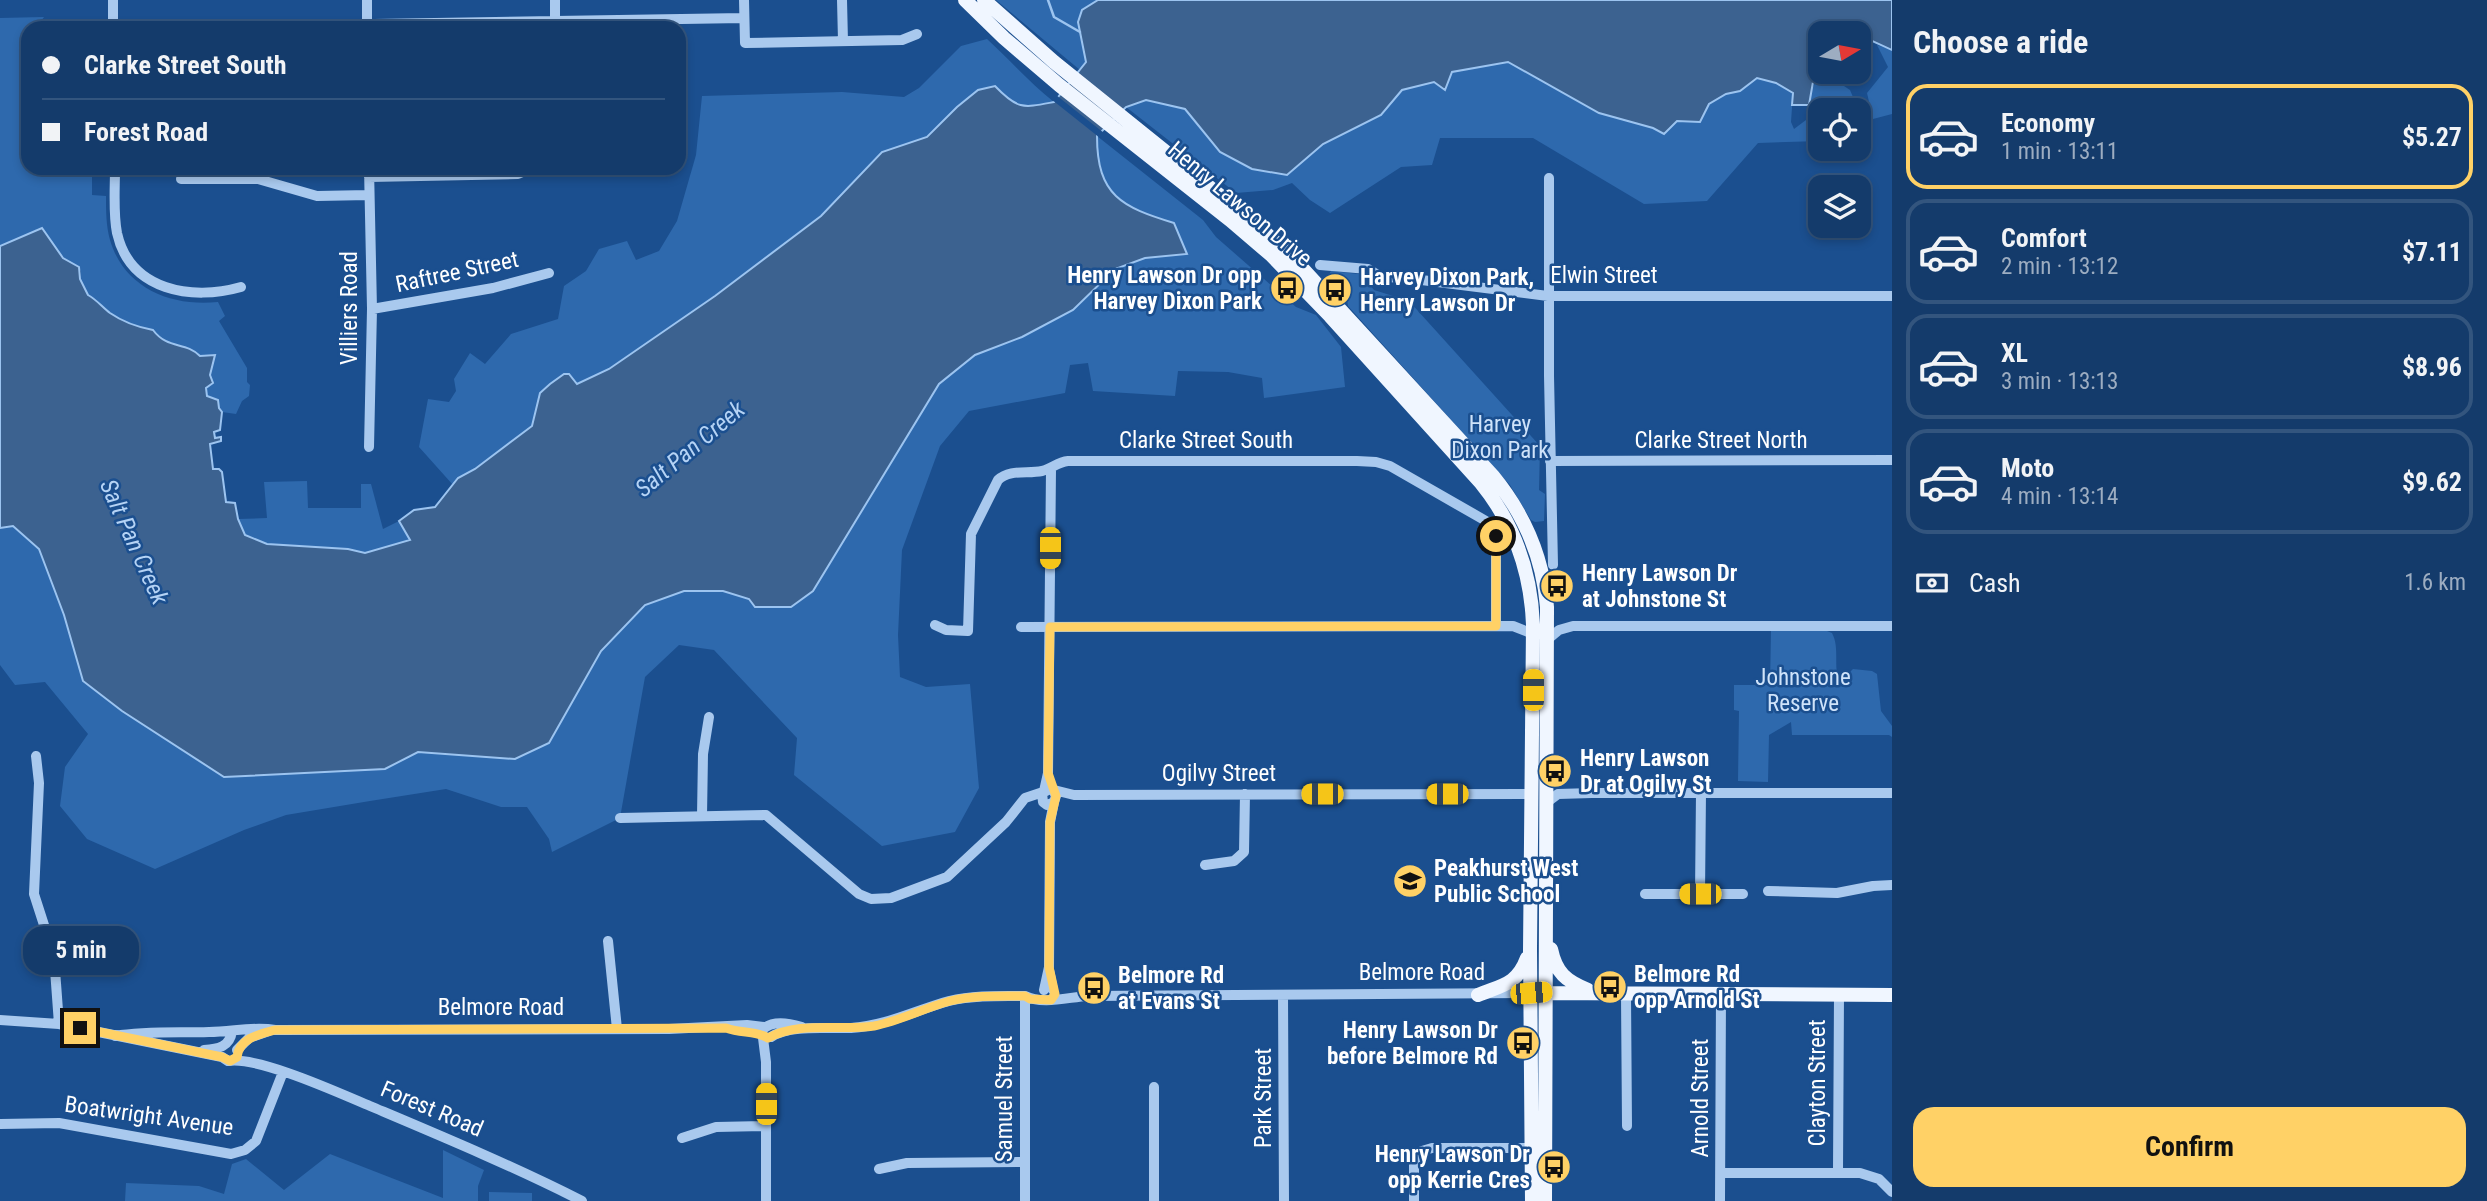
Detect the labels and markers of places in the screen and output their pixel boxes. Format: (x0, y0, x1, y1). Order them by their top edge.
place label: Henry Lawson Dr opp Harvey Dixon Park (1067, 262, 1263, 315)
place label: Harvey Dixon Park, Henry Lawson Dr (1360, 264, 1534, 317)
bus stop icon: Henry Lawson Dr opp Harvey Dixon Park (1268, 269, 1306, 307)
bus stop icon: Harvey Dixon Park, Henry Lawson Dr (1316, 271, 1354, 309)
place label: Henry Lawson Dr at Johnstone St (1582, 560, 1738, 613)
bus stop icon: Henry Lawson Dr at Johnstone St (1538, 567, 1576, 605)
place label: Henry Lawson Dr at Ogilvy St (1580, 745, 1711, 798)
bus stop icon: Henry Lawson Dr at Ogilvy St (1536, 752, 1574, 790)
place label: Peakhurst West Public School (1434, 855, 1578, 908)
school or university icon: Peakhurst West Public School (1391, 862, 1429, 900)
place label: Belmore Rd opp Arnold St (1634, 961, 1760, 1014)
place label: Belmore Rd at Evans St (1118, 962, 1224, 1015)
bus stop icon: Belmore Rd opp Arnold St (1591, 968, 1629, 1006)
bus stop icon: Belmore Rd at Evans St (1075, 969, 1113, 1007)
place label: Henry Lawson Dr before Belmore Rd (1327, 1017, 1498, 1070)
bus stop icon: Henry Lawson Dr before Belmore Rd (1504, 1024, 1542, 1062)
place label: Henry Lawson Dr opp Kerrie Cres (1375, 1141, 1530, 1194)
bus stop icon: Henry Lawson Dr opp Kerrie Cres (1535, 1148, 1573, 1186)

